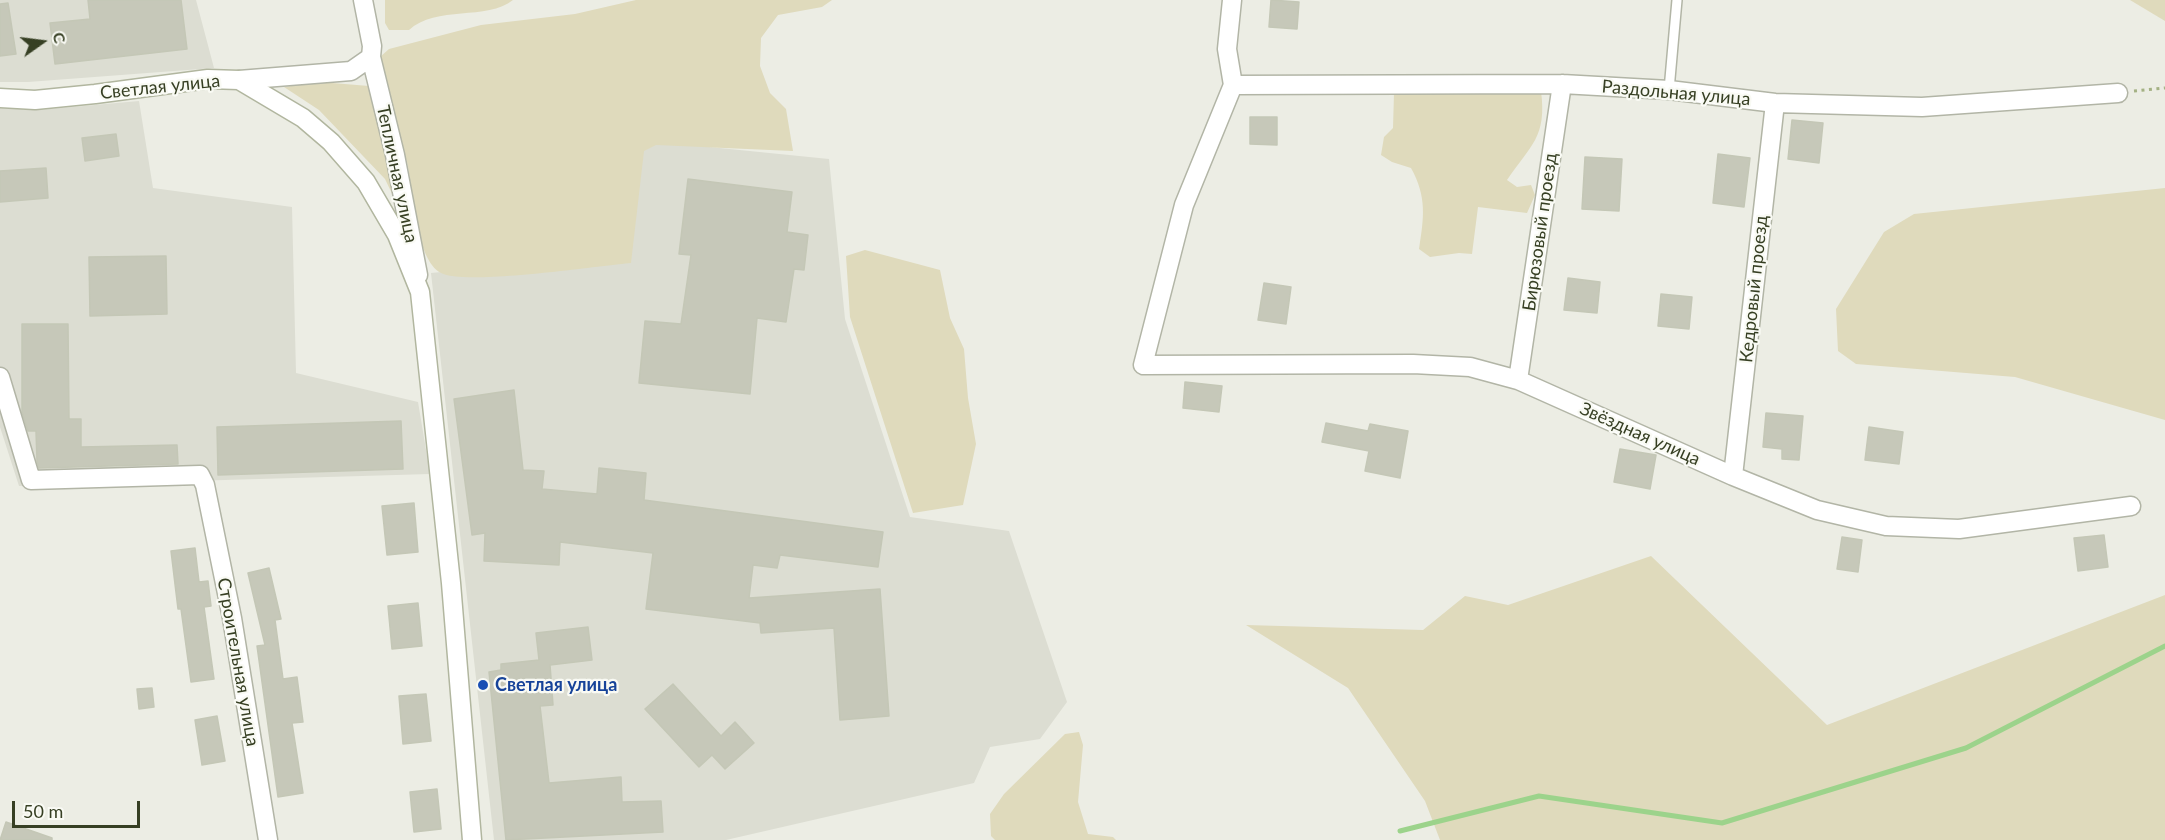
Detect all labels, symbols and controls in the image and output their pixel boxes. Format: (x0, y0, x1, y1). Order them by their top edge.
north arrow (12, 12, 72, 72)
text: С (49, 30, 70, 45)
street label: Светлая улица (99, 70, 221, 104)
street label: Раздольная улица (1601, 76, 1751, 110)
street label: Тепличная улица (372, 103, 422, 245)
street label: Бирюзовый проезд (1518, 151, 1562, 313)
street label: Кедровый проезд (1736, 214, 1772, 364)
street label: Звёздная улица (1576, 398, 1704, 470)
street label: Строительная улица (213, 576, 263, 748)
place label: Светлая улица (495, 674, 617, 696)
marker: Светлая улица (476, 678, 490, 692)
scale bar (15, 789, 142, 827)
text: 50 m (23, 800, 63, 822)

